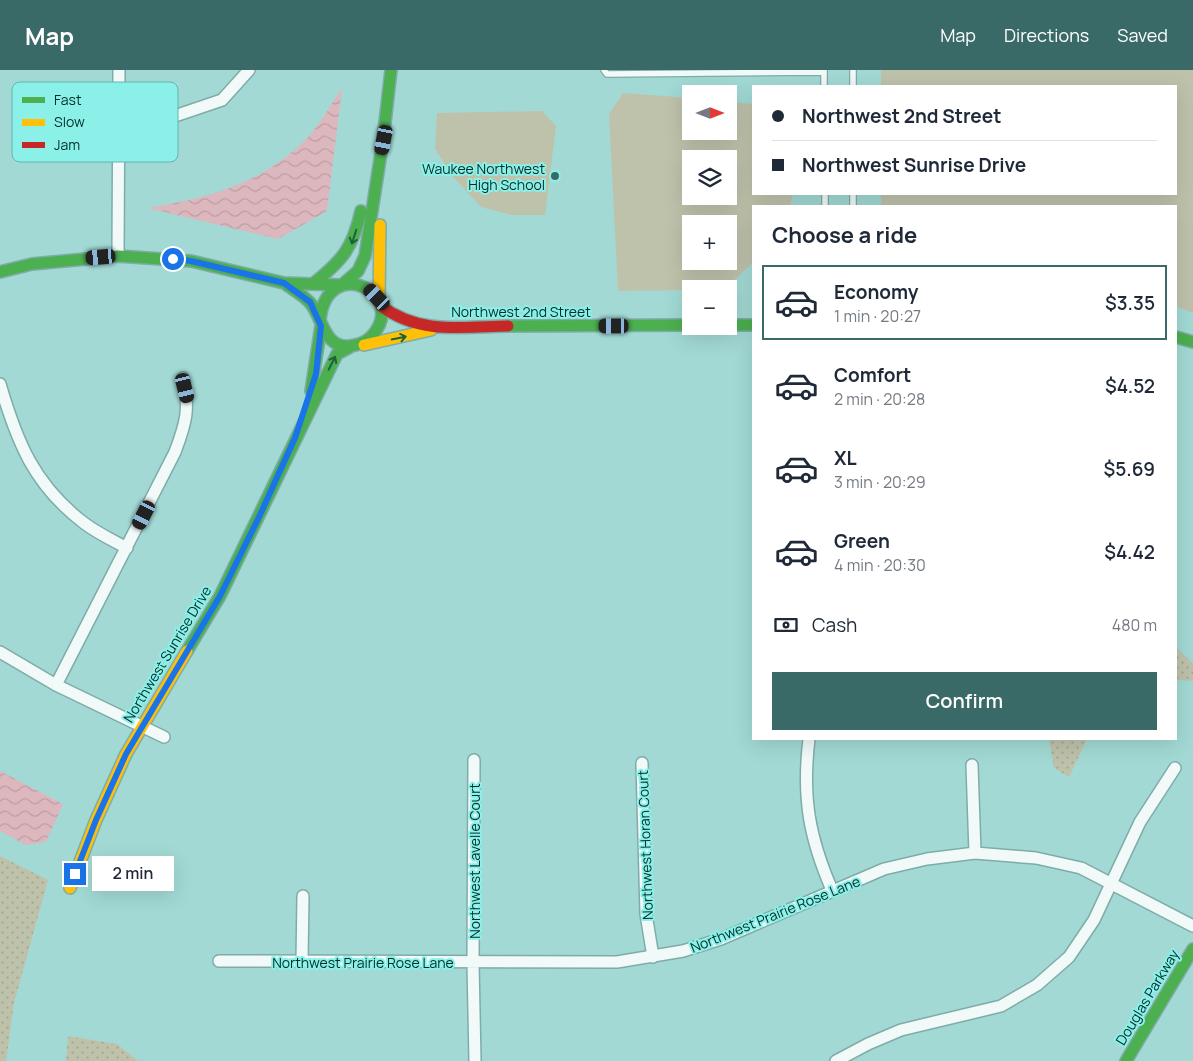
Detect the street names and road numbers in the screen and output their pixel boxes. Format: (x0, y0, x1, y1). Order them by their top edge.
street label: Northwest 2nd Street (451, 302, 591, 321)
street label: Northwest Sunrise Drive (119, 582, 215, 726)
street label: Northwest Horan Court (633, 769, 657, 920)
street label: Northwest Lavelle Court (465, 783, 484, 939)
street label: Northwest Prairie Rose Lane (687, 871, 863, 957)
street label: Douglas Parkway (1111, 945, 1183, 1048)
street label: Northwest Prairie Rose Lane (272, 953, 454, 972)

